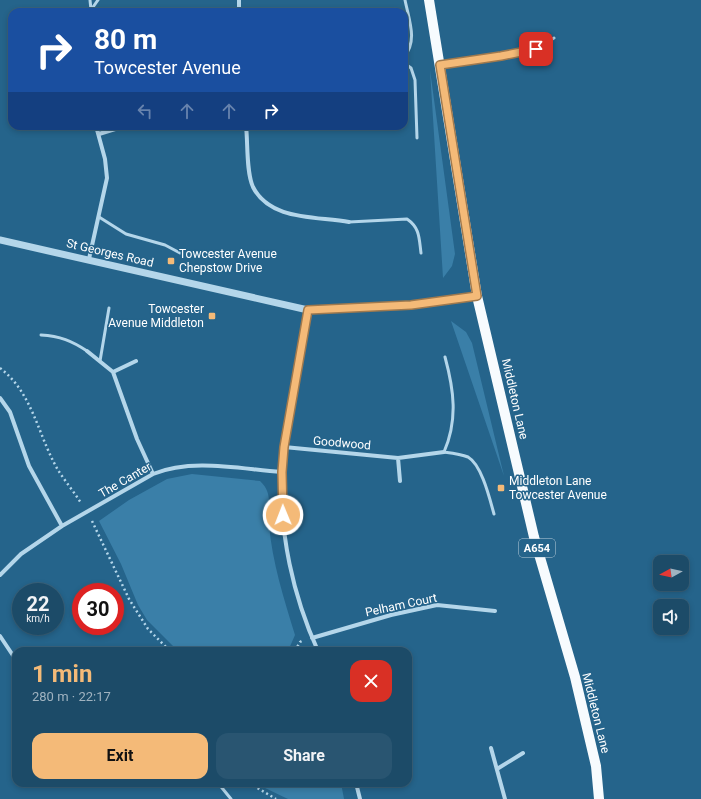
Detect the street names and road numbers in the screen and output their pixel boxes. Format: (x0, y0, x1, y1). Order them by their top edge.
street label: St Georges Road (65, 236, 155, 270)
street label: Middleton Lane (499, 357, 531, 441)
street label: Goodwood (312, 433, 372, 453)
street label: The Canter (96, 459, 154, 501)
road number: A654 (519, 539, 555, 557)
street label: Pelham Court (364, 591, 438, 619)
street label: Middleton Lane (579, 671, 613, 755)

